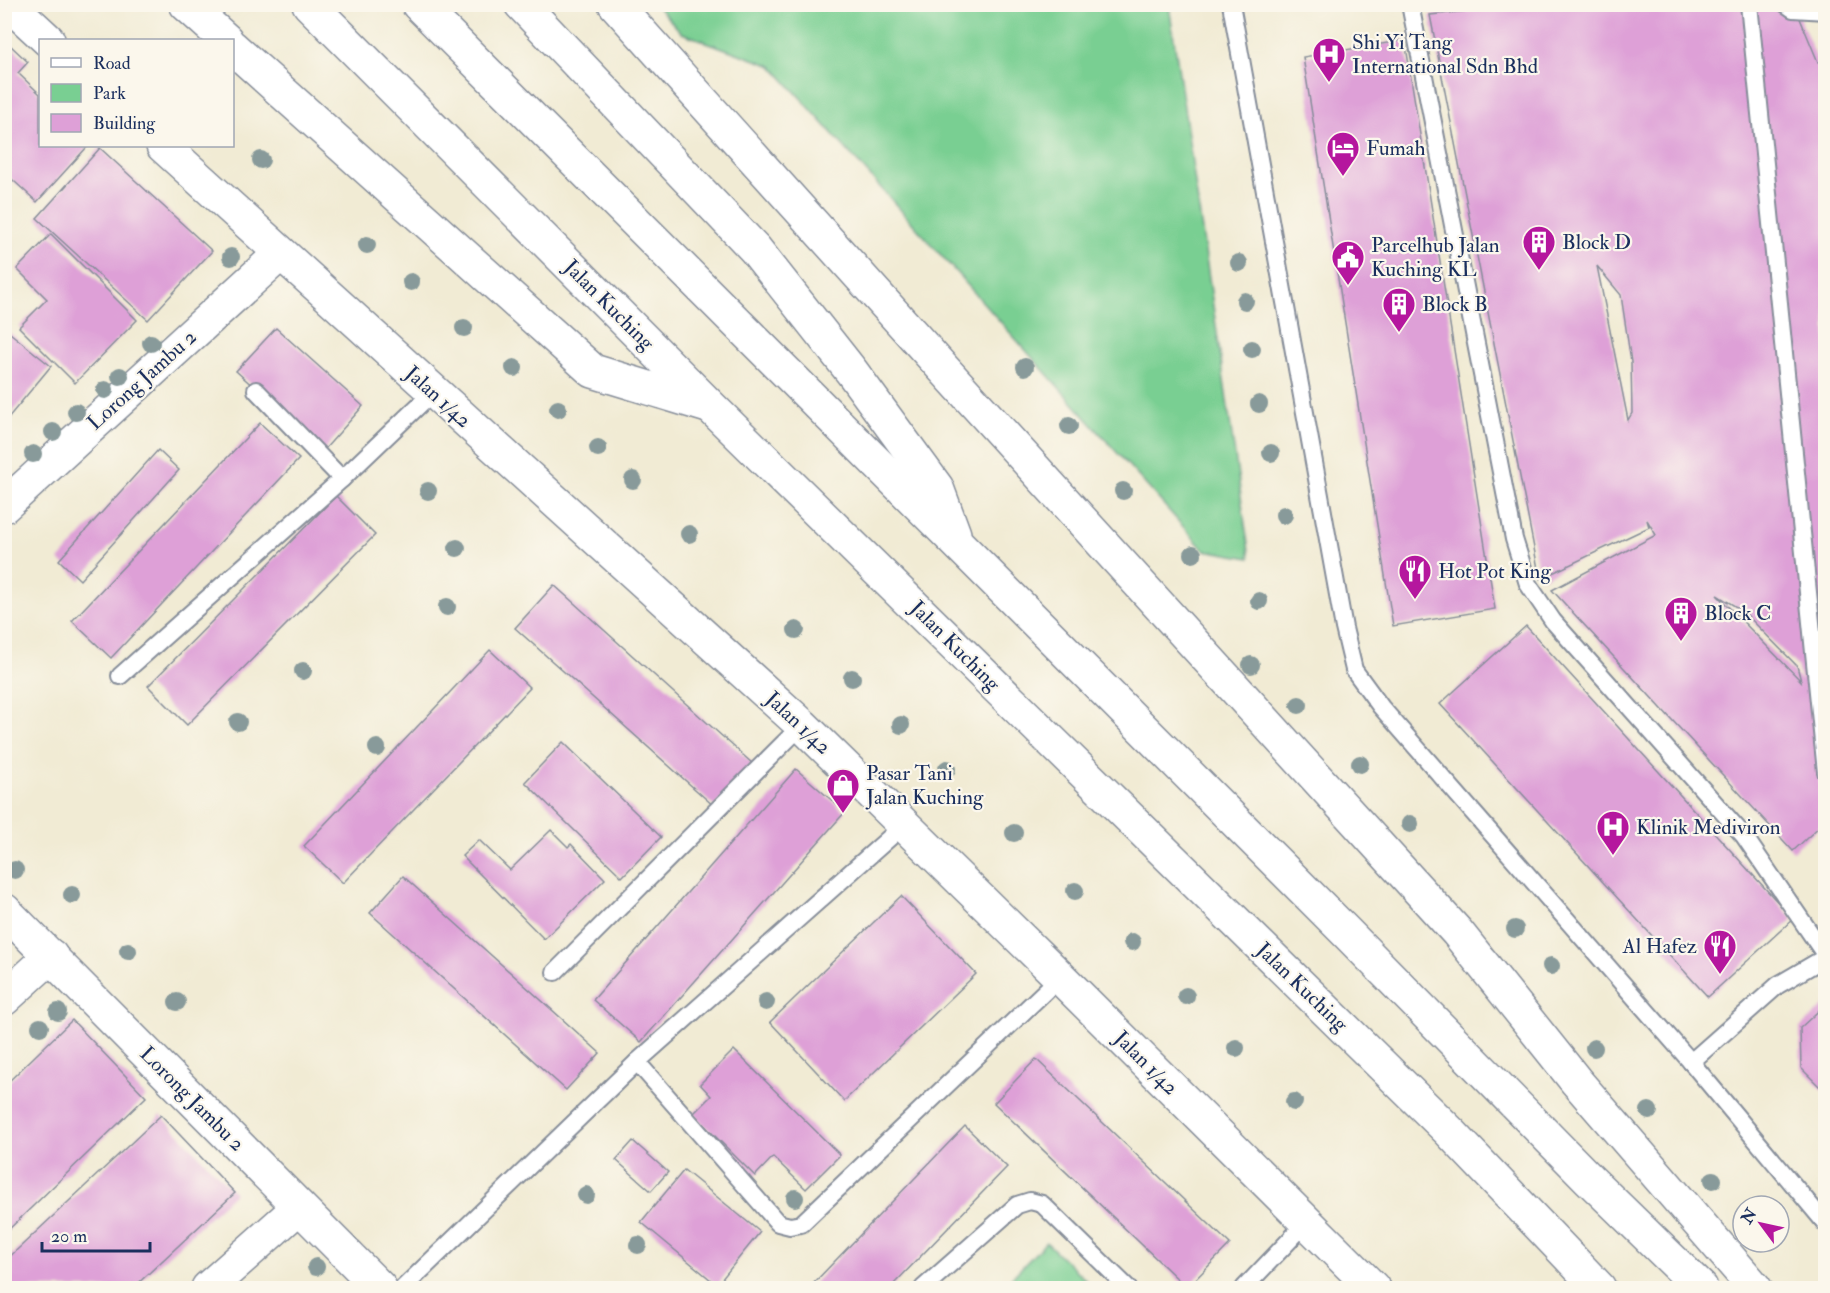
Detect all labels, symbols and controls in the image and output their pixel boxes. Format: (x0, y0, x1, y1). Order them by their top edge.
place label: Shi Yi Tang International Sdn Bhd (1352, 29, 1539, 80)
hospital icon: Shi Yi Tang International Sdn Bhd (1311, 36, 1347, 83)
legend (39, 39, 234, 147)
text: Road (93, 52, 131, 75)
text: Park (93, 82, 126, 105)
text: Building (93, 112, 156, 135)
hotel icon: Fumah (1325, 130, 1361, 177)
place label: Fumah (1366, 135, 1425, 162)
building icon: Block D (1521, 224, 1557, 271)
place label: Block D (1562, 229, 1631, 256)
place label: Parcelhub Jalan Kuching KL (1371, 232, 1500, 283)
public building icon: Parcelhub Jalan Kuching KL (1330, 239, 1366, 286)
street label: Jalan Kuching (557, 253, 661, 357)
building icon: Block B (1381, 286, 1417, 333)
place label: Block B (1422, 291, 1488, 318)
street label: Lorong Jambu 2 (82, 324, 202, 436)
street label: Jalan 1/42 (398, 359, 477, 434)
restaurant icon: Hot Pot King (1397, 553, 1433, 600)
place label: Hot Pot King (1438, 558, 1551, 585)
street label: Jalan Kuching (903, 594, 1007, 698)
building icon: Block C (1663, 595, 1699, 642)
place label: Block C (1704, 600, 1771, 627)
street label: Jalan 1/42 (759, 685, 837, 760)
place label: Pasar Tani Jalan Kuching (865, 760, 984, 811)
shop icon: Pasar Tani Jalan Kuching (825, 767, 861, 814)
hospital icon: Klinik Mediviron (1595, 809, 1631, 856)
place label: Klinik Mediviron (1636, 814, 1781, 841)
restaurant icon: Al Hafez (1702, 928, 1738, 975)
place label: Al Hafez (1621, 933, 1697, 960)
street label: Jalan Kuching (1250, 936, 1354, 1038)
street label: Jalan 1/42 (1107, 1024, 1184, 1101)
street label: Lorong Jambu 2 (134, 1041, 250, 1157)
north arrow (1731, 1194, 1791, 1254)
text: N (1736, 1204, 1762, 1229)
scale bar (42, 1215, 150, 1253)
text: 20 m (51, 1225, 87, 1248)

